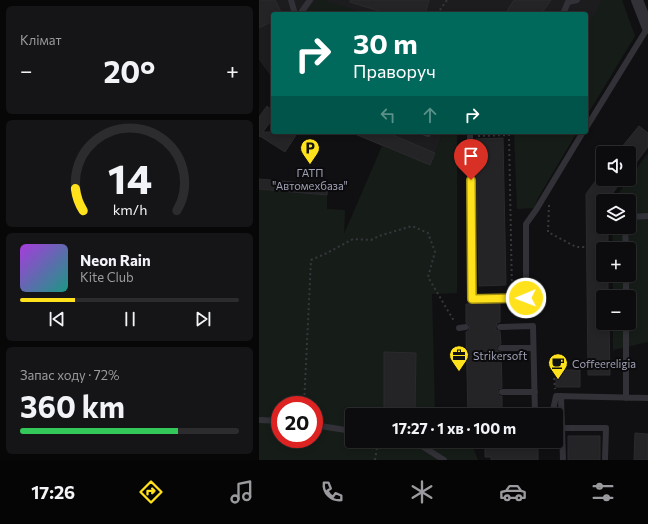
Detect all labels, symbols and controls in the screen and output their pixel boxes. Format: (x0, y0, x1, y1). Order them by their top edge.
text: 30 m (353, 26, 418, 60)
icon: right (287, 28, 339, 80)
text: Клімат (20, 32, 62, 48)
text: 20° (103, 52, 155, 89)
text: − (20, 57, 33, 84)
text: + (226, 57, 239, 84)
text: Праворуч (353, 60, 436, 82)
icon: left (377, 104, 399, 126)
icon: ahead (419, 104, 441, 126)
icon: right (461, 104, 483, 126)
parking icon: ГАТП "Автомехбаза" (299, 137, 321, 165)
pin (454, 139, 488, 180)
icon: arrive (460, 145, 482, 167)
map controls (596, 146, 636, 330)
button: sound (596, 146, 636, 186)
text: 14 (107, 152, 152, 203)
place label: ГАТП "Автомехбаза" (272, 166, 348, 192)
button: layers (596, 194, 636, 234)
text: km/h (112, 200, 147, 218)
button: + (596, 242, 636, 282)
text: Neon Rain (80, 251, 151, 269)
text: Kite Club (80, 269, 134, 285)
position arrow (505, 277, 547, 319)
button: − (596, 290, 636, 330)
icon: previous (46, 308, 68, 330)
icon: pause (119, 308, 141, 330)
icon: next (192, 308, 214, 330)
office icon: Strikersoft (448, 344, 470, 372)
place label: Strikersoft (473, 349, 528, 362)
cafe icon: Coffeereligia (547, 352, 569, 380)
place label: Coffeereligia (572, 357, 636, 370)
text: Запас ходу · 72% (20, 367, 119, 383)
text: 360 km (20, 387, 125, 424)
speed limit sign: 20 (271, 396, 323, 448)
text: 17:27 · 1 хв · 100 m (392, 419, 516, 437)
icon: directions (137, 478, 165, 506)
icon: music (228, 478, 256, 506)
icon: phone (318, 478, 346, 506)
icon: climate (408, 478, 436, 506)
icon: car (499, 478, 527, 506)
icon: filters (589, 478, 617, 506)
text: 17:26 (31, 481, 75, 503)

